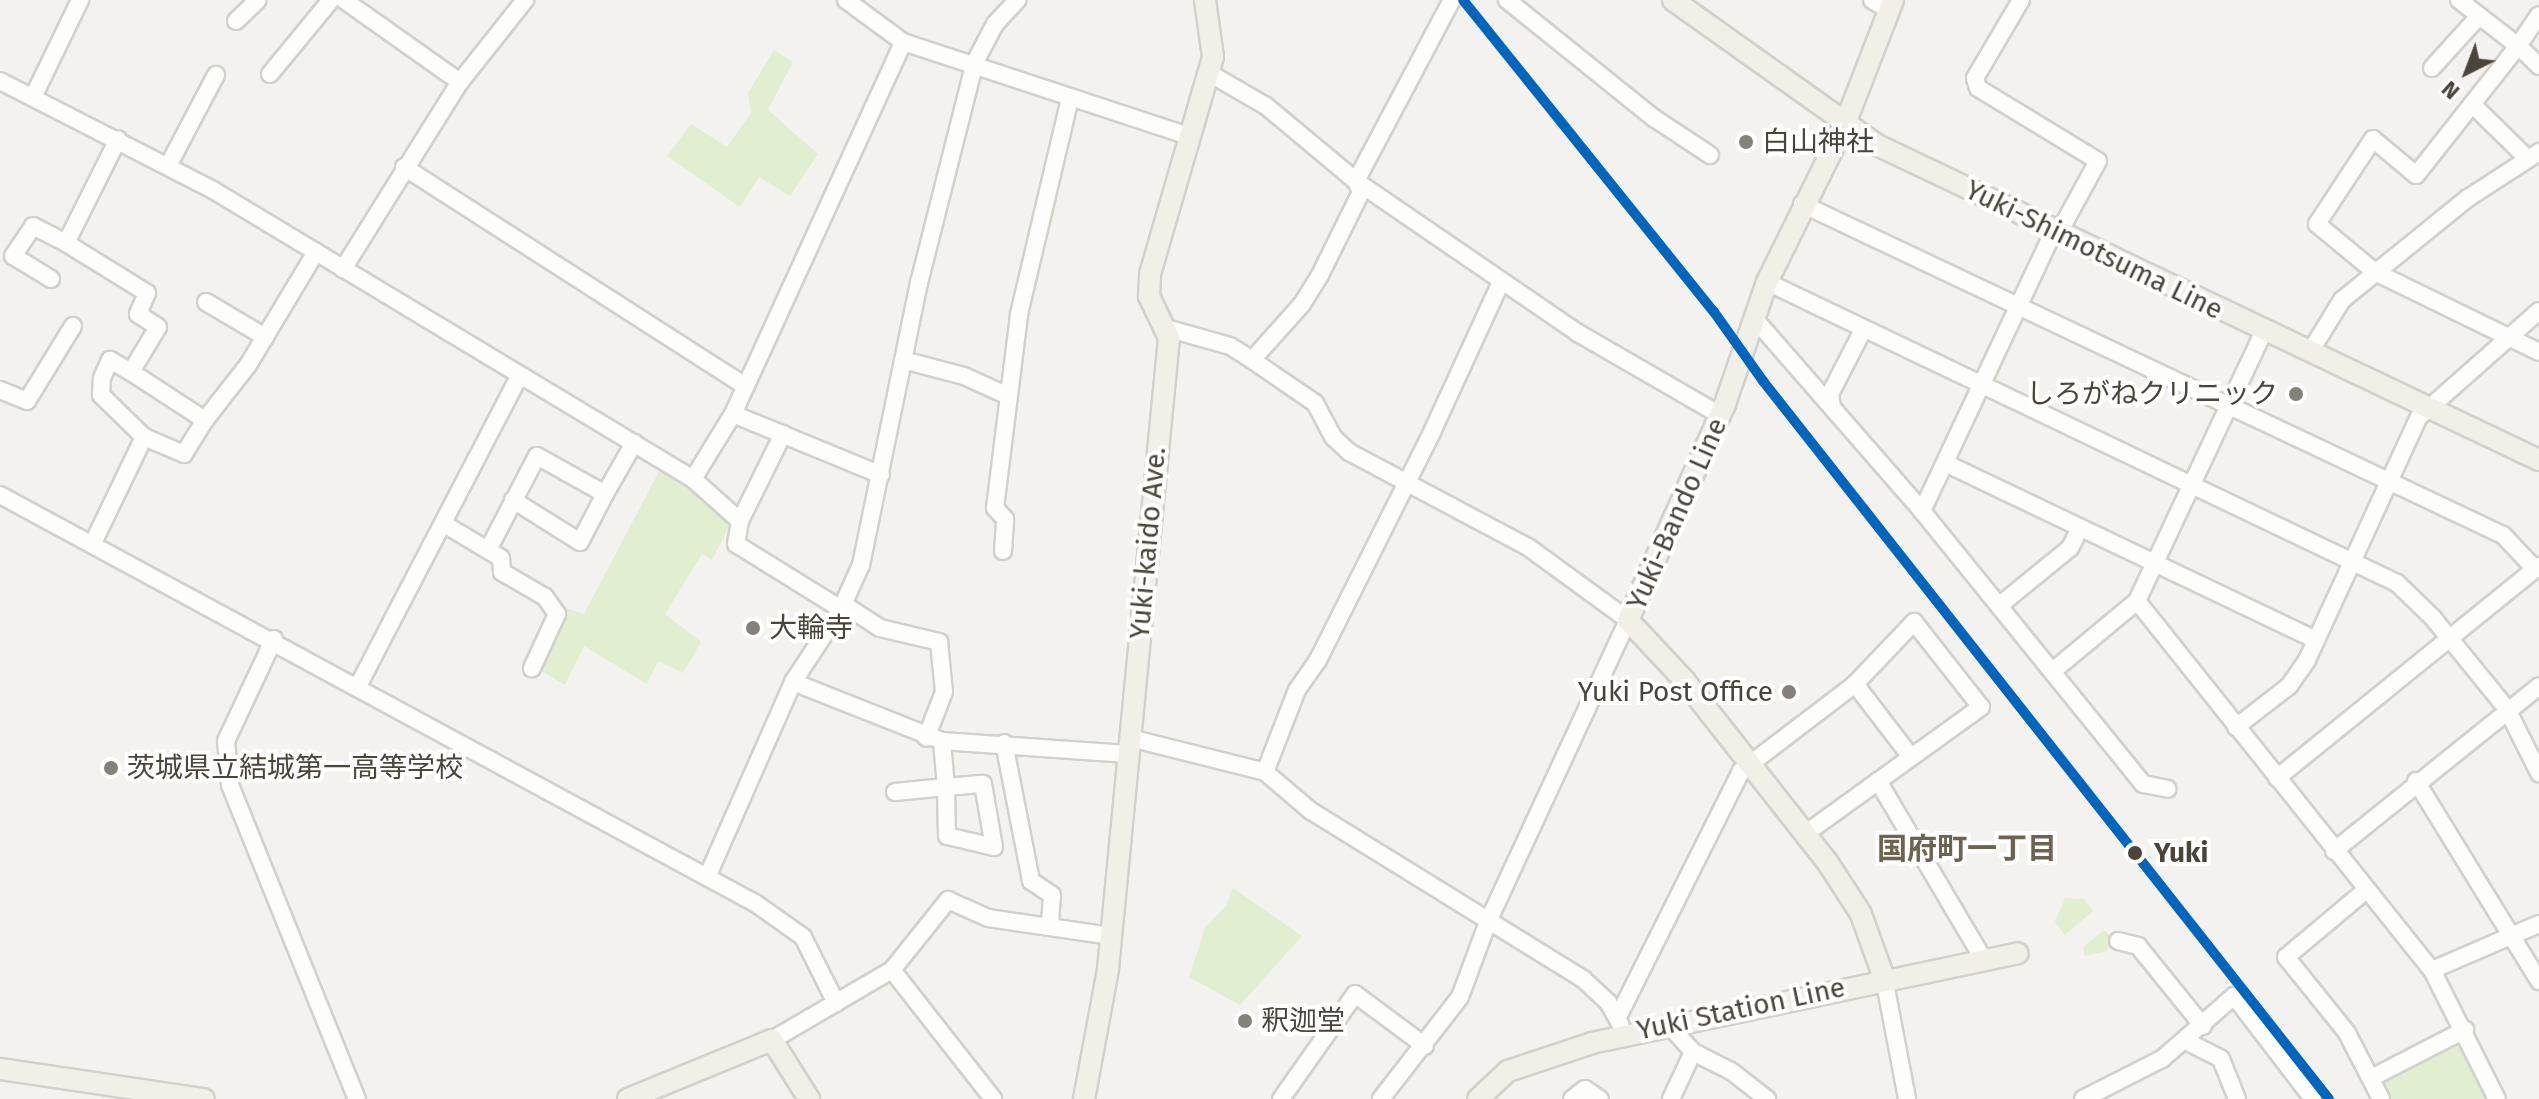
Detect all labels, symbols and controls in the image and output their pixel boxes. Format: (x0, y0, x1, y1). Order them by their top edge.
north arrow (2427, 32, 2507, 112)
text: N (2436, 75, 2465, 105)
place label: 白山神社 (1762, 125, 1874, 159)
marker: 白山神社 (1737, 133, 1755, 151)
street label: Yuki-Shimotsuma Line (1960, 173, 2228, 327)
place label: しろがねクリニック (2026, 377, 2278, 411)
marker: しろがねクリニック (2285, 383, 2307, 405)
street label: Yuki-Bando Line (1620, 413, 1734, 615)
street label: Yuki-kaido Ave. (1123, 445, 1173, 641)
place label: 大輪寺 (769, 611, 853, 645)
marker: 大輪寺 (744, 619, 762, 637)
place label: Yuki Post Office (1578, 675, 1773, 709)
marker: Yuki Post Office (1780, 683, 1798, 701)
place label: 茨城県立結城第一高等学校 (127, 751, 463, 785)
marker: 茨城県立結城第一高等学校 (102, 759, 120, 777)
district label: 国府町一丁目 (1877, 831, 2057, 867)
place label: Yuki (2154, 836, 2208, 870)
marker: Yuki (2123, 841, 2147, 865)
street label: Yuki Station Line (1634, 971, 1848, 1047)
place label: 釈迦堂 (1261, 1004, 1345, 1038)
marker: 釈迦堂 (1236, 1012, 1254, 1030)

